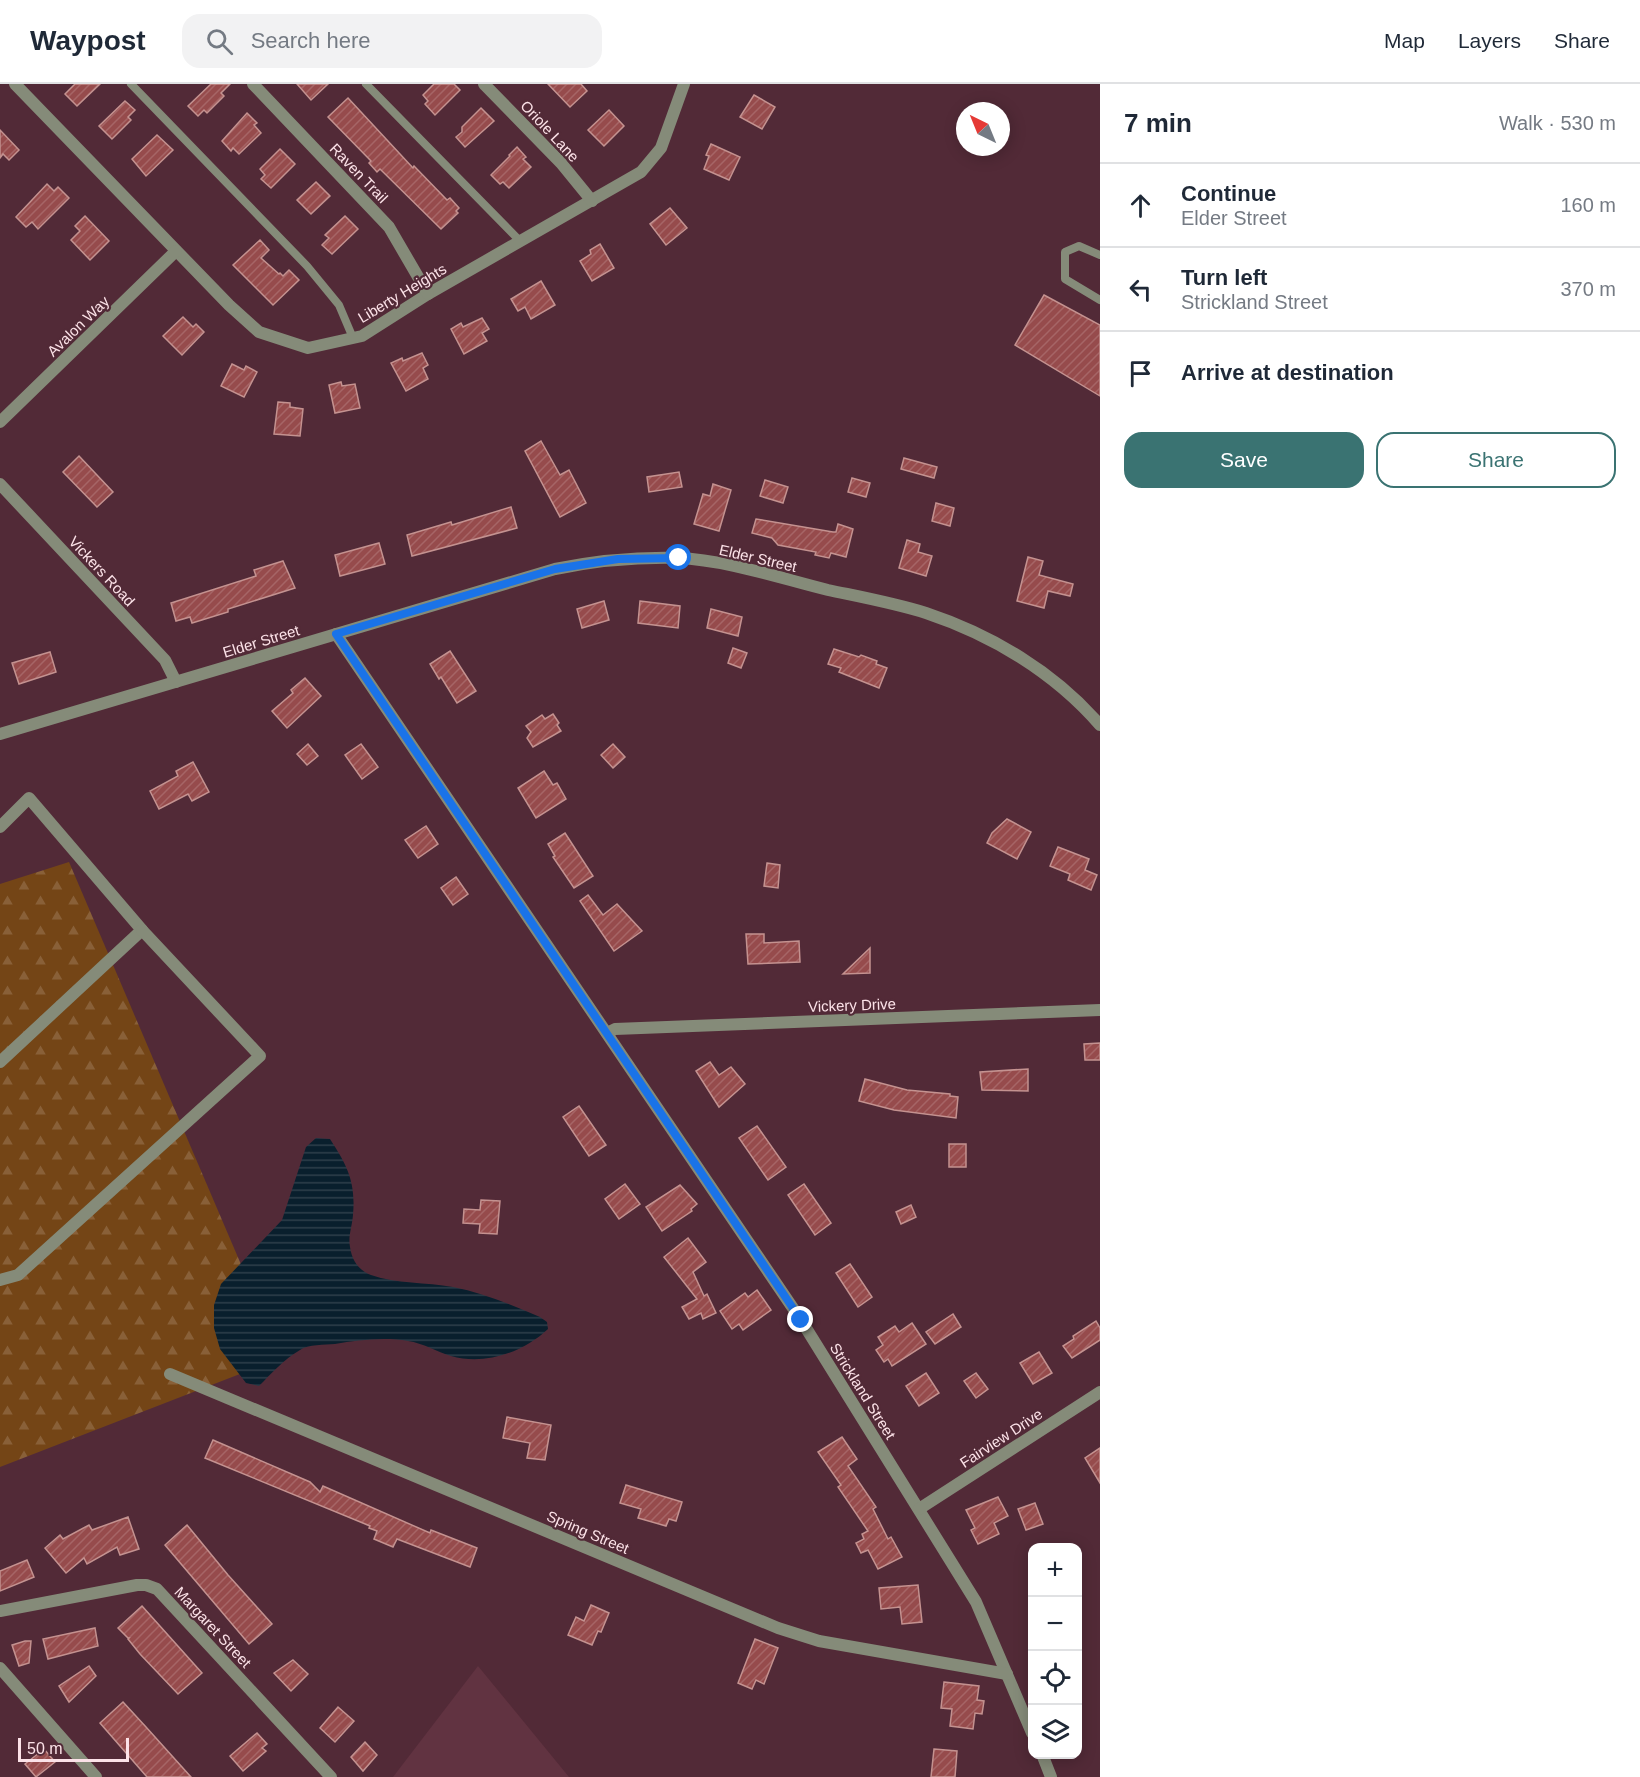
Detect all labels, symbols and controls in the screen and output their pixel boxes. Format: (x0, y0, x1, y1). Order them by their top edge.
search box (182, 14, 602, 68)
text: Waypost (30, 25, 146, 56)
icon: search (203, 25, 236, 58)
text: Search here (251, 28, 371, 53)
text: Map (1384, 29, 1425, 52)
text: Layers (1458, 29, 1521, 52)
text: Share (1554, 29, 1610, 52)
street label: Oriole Lane (517, 97, 583, 165)
north arrow (956, 102, 1010, 156)
text: 7 min (1124, 108, 1192, 138)
text: Walk · 530 m (1499, 112, 1616, 134)
street label: Raven Trail (327, 140, 391, 206)
text: Continue (1181, 181, 1276, 206)
icon: ahead (1124, 189, 1157, 222)
text: 160 m (1560, 194, 1616, 216)
text: Elder Street (1181, 207, 1287, 229)
street label: Liberty Heights (355, 260, 449, 326)
text: Turn left (1181, 265, 1267, 290)
icon: left (1124, 273, 1157, 306)
text: 370 m (1560, 278, 1616, 300)
text: Strickland Street (1181, 291, 1328, 313)
street label: Avalon Way (44, 292, 113, 360)
icon: arrive (1124, 357, 1157, 390)
text: Arrive at destination (1181, 360, 1394, 385)
button: Save (1124, 432, 1364, 488)
button: Share (1376, 432, 1616, 488)
street label: Vickers Road (65, 533, 139, 609)
street label: Elder Street (717, 541, 799, 575)
route start (665, 544, 691, 570)
street label: Elder Street (221, 621, 302, 661)
street label: Vickery Drive (808, 995, 896, 1015)
route end (787, 1306, 813, 1332)
street label: Strickland Street (827, 1340, 900, 1443)
street label: Fairview Drive (957, 1405, 1045, 1471)
street label: Spring Street (544, 1507, 632, 1557)
map controls (1028, 1543, 1082, 1759)
button: + (1028, 1543, 1082, 1597)
street label: Margaret Street (171, 1583, 255, 1672)
button: − (1028, 1597, 1082, 1651)
button: locate (1028, 1651, 1082, 1705)
button: layers (1028, 1705, 1082, 1759)
scale bar (18, 1735, 129, 1762)
text: 50 m (27, 1740, 63, 1757)

